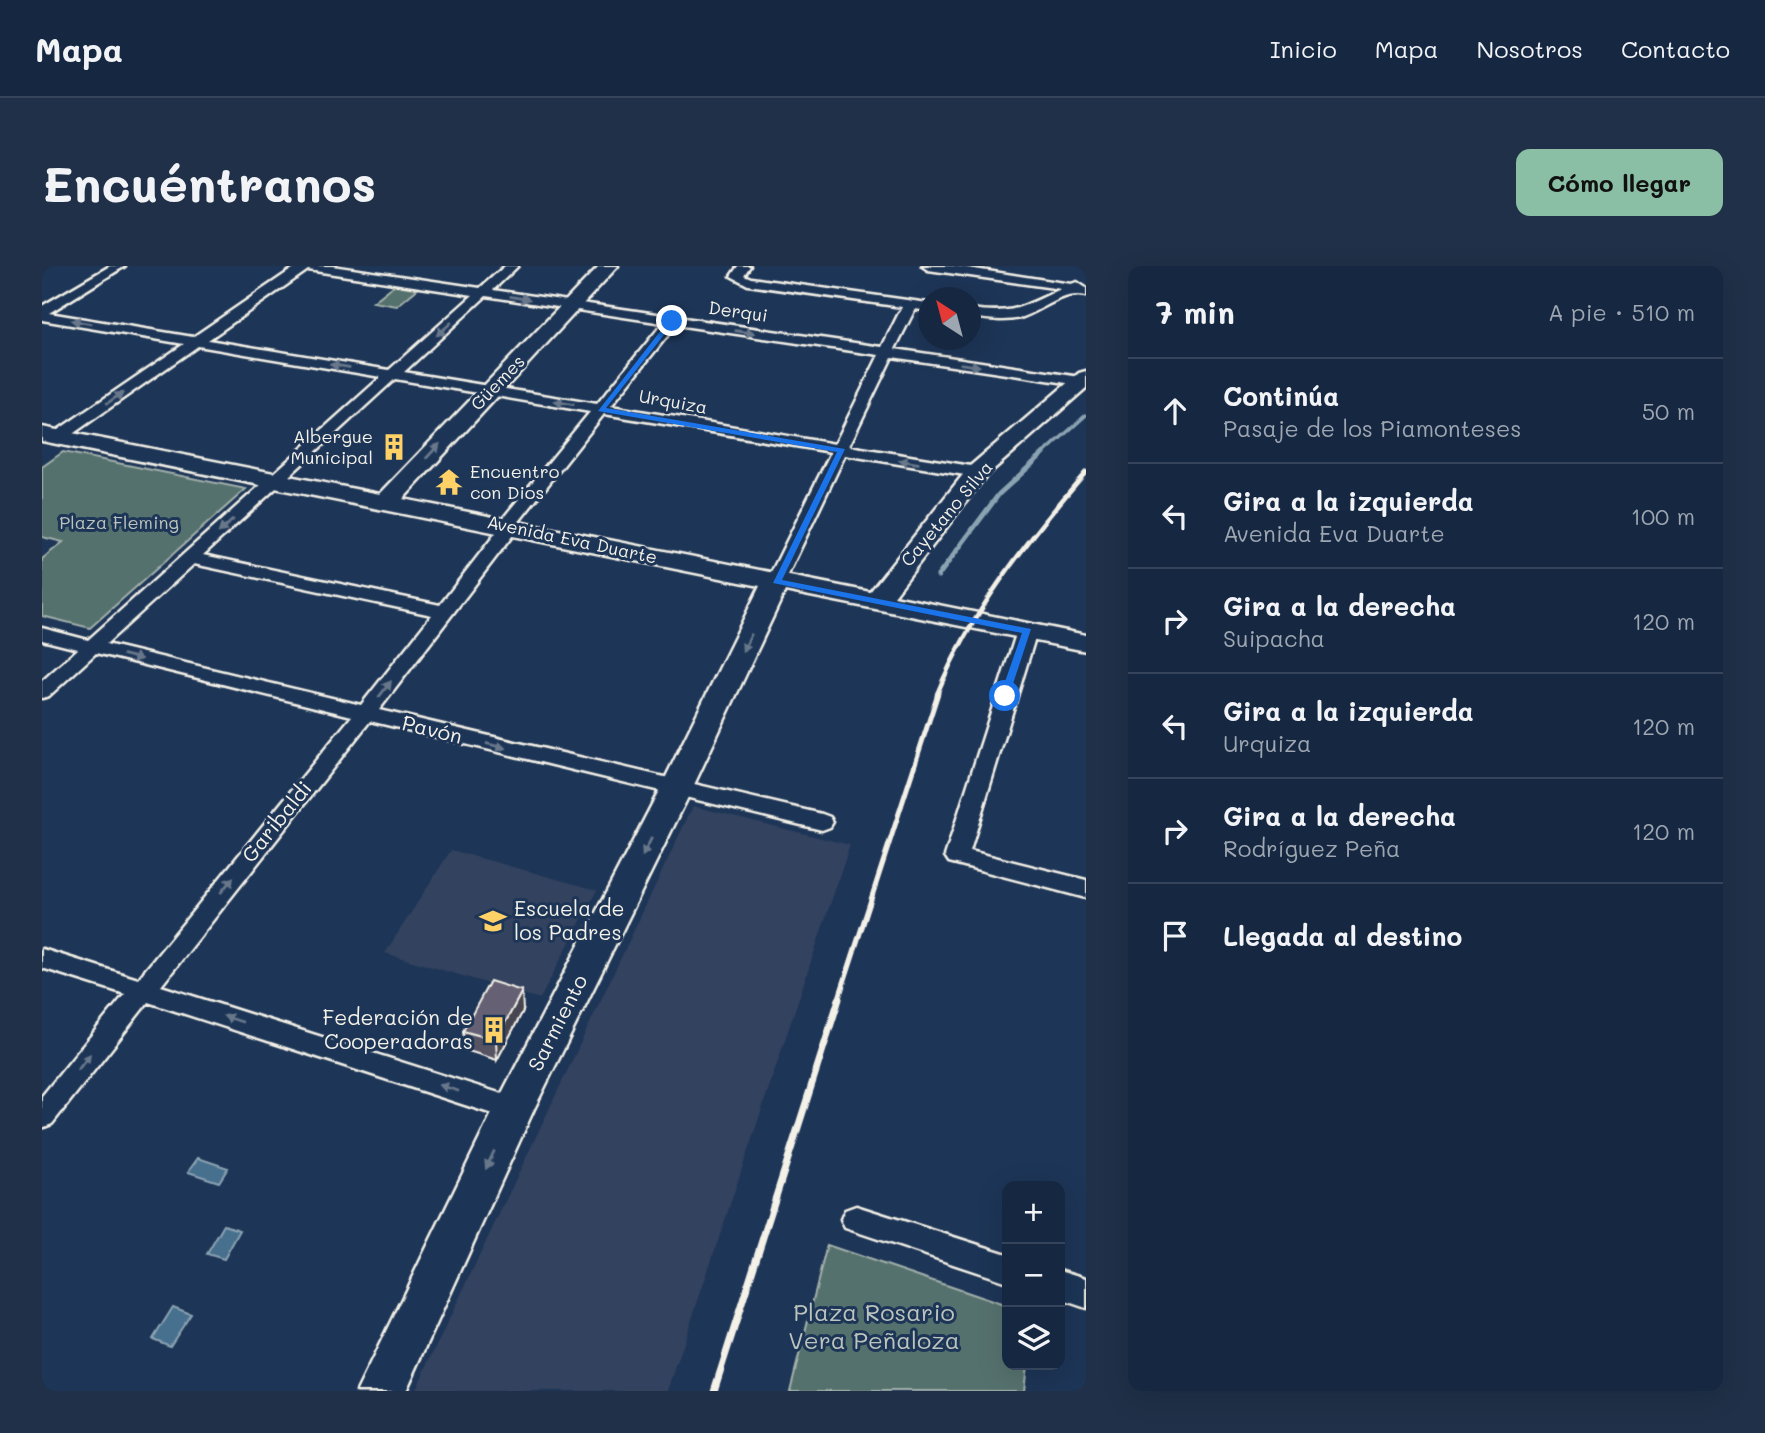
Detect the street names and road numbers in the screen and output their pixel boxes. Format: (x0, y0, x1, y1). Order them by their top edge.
street label: Derqui (707, 295, 769, 327)
street label: Güemes (465, 349, 530, 415)
street label: Urquiza (637, 383, 709, 419)
street label: Cayetano Silva (895, 455, 998, 571)
street label: Avenida Eva Duarte (485, 509, 660, 569)
street label: Pavón (399, 708, 465, 749)
street label: Garibaldi (235, 775, 317, 867)
street label: Sarmiento (521, 969, 593, 1075)

